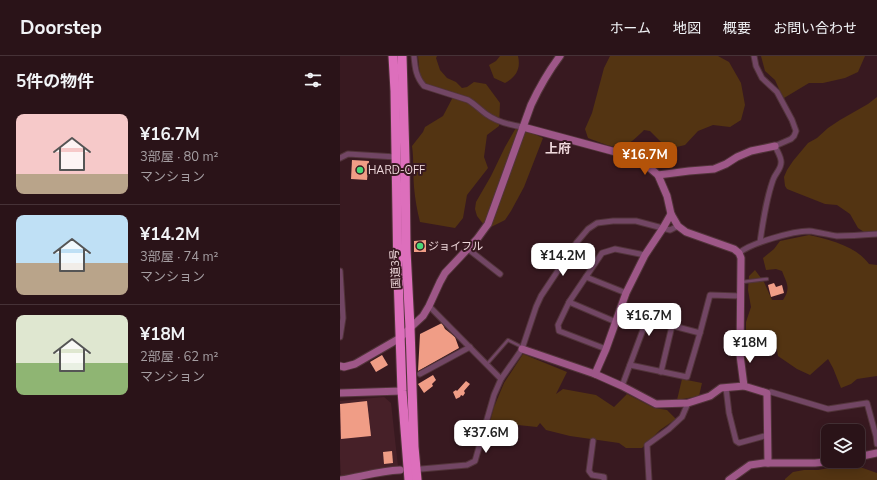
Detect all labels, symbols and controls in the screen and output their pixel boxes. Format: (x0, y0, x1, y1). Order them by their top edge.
text: Doorstep (20, 15, 102, 41)
text: ホーム (609, 19, 651, 38)
text: 地図 (673, 19, 701, 38)
text: 概要 (723, 19, 751, 38)
text: お問い合わせ (773, 19, 857, 38)
icon: filters (302, 69, 324, 91)
text: 5件の物件 (16, 70, 94, 93)
text: ¥16.7M (140, 123, 200, 146)
icon: home (48, 130, 96, 178)
district label: 上府 (545, 140, 571, 158)
pin: ¥16.7M (612, 142, 678, 176)
text: ¥16.7M (622, 146, 668, 164)
text: 3部屋 · 80 m² (140, 148, 218, 166)
place label: HARD-OFF (368, 163, 425, 178)
marker: HARD-OFF (355, 165, 365, 175)
text: マンション (140, 168, 205, 186)
text: ¥14.2M (140, 223, 200, 246)
icon: home (48, 231, 96, 279)
place label: ジョイフル (428, 239, 483, 254)
marker: ジョイフル (415, 241, 425, 251)
pin: ¥14.2M (530, 243, 596, 277)
text: ¥14.2M (540, 247, 586, 265)
text: 3部屋 · 74 m² (140, 248, 218, 266)
street label: 国道3号 (387, 249, 404, 289)
text: マンション (140, 268, 205, 286)
pin: ¥16.7M (616, 303, 682, 337)
text: ¥16.7M (626, 307, 672, 325)
text: ¥18M (140, 323, 185, 346)
pin: ¥18M (726, 330, 774, 364)
icon: home (48, 331, 96, 379)
text: ¥18M (733, 334, 767, 352)
text: 2部屋 · 62 m² (140, 348, 218, 366)
text: マンション (140, 368, 205, 386)
pin: ¥37.6M (453, 420, 519, 454)
text: ¥37.6M (463, 424, 509, 442)
map controls (821, 424, 865, 468)
button: layers (821, 424, 865, 468)

